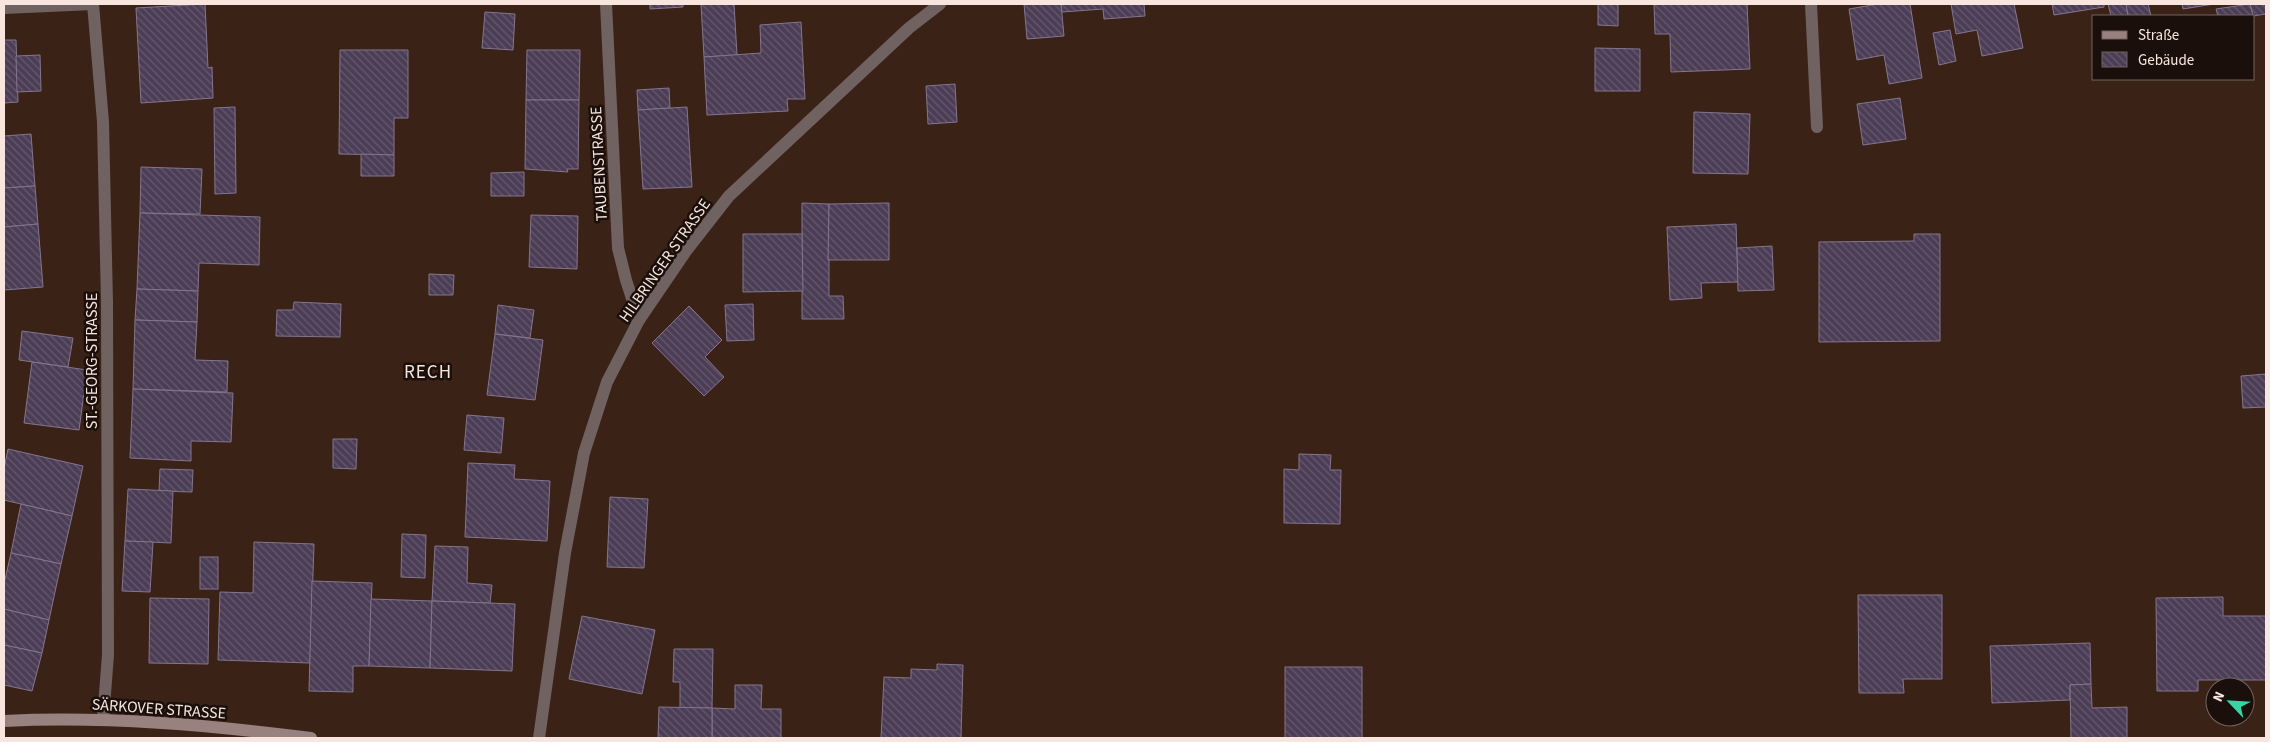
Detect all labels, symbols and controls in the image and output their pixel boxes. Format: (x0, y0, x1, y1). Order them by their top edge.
legend (2092, 15, 2255, 80)
text: Straße (2138, 25, 2179, 46)
text: Gebäude (2138, 50, 2194, 71)
street label: TAUBENSTRASSE (585, 106, 613, 222)
street label: HILBRINGER STRASSE (614, 194, 716, 327)
street label: ST.-GEORG-STRASSE (81, 293, 103, 429)
district label: RECH (404, 359, 452, 386)
north arrow (2205, 677, 2255, 727)
text: N (2208, 688, 2230, 705)
street label: SÄRKOVER STRASSE (91, 693, 227, 725)

